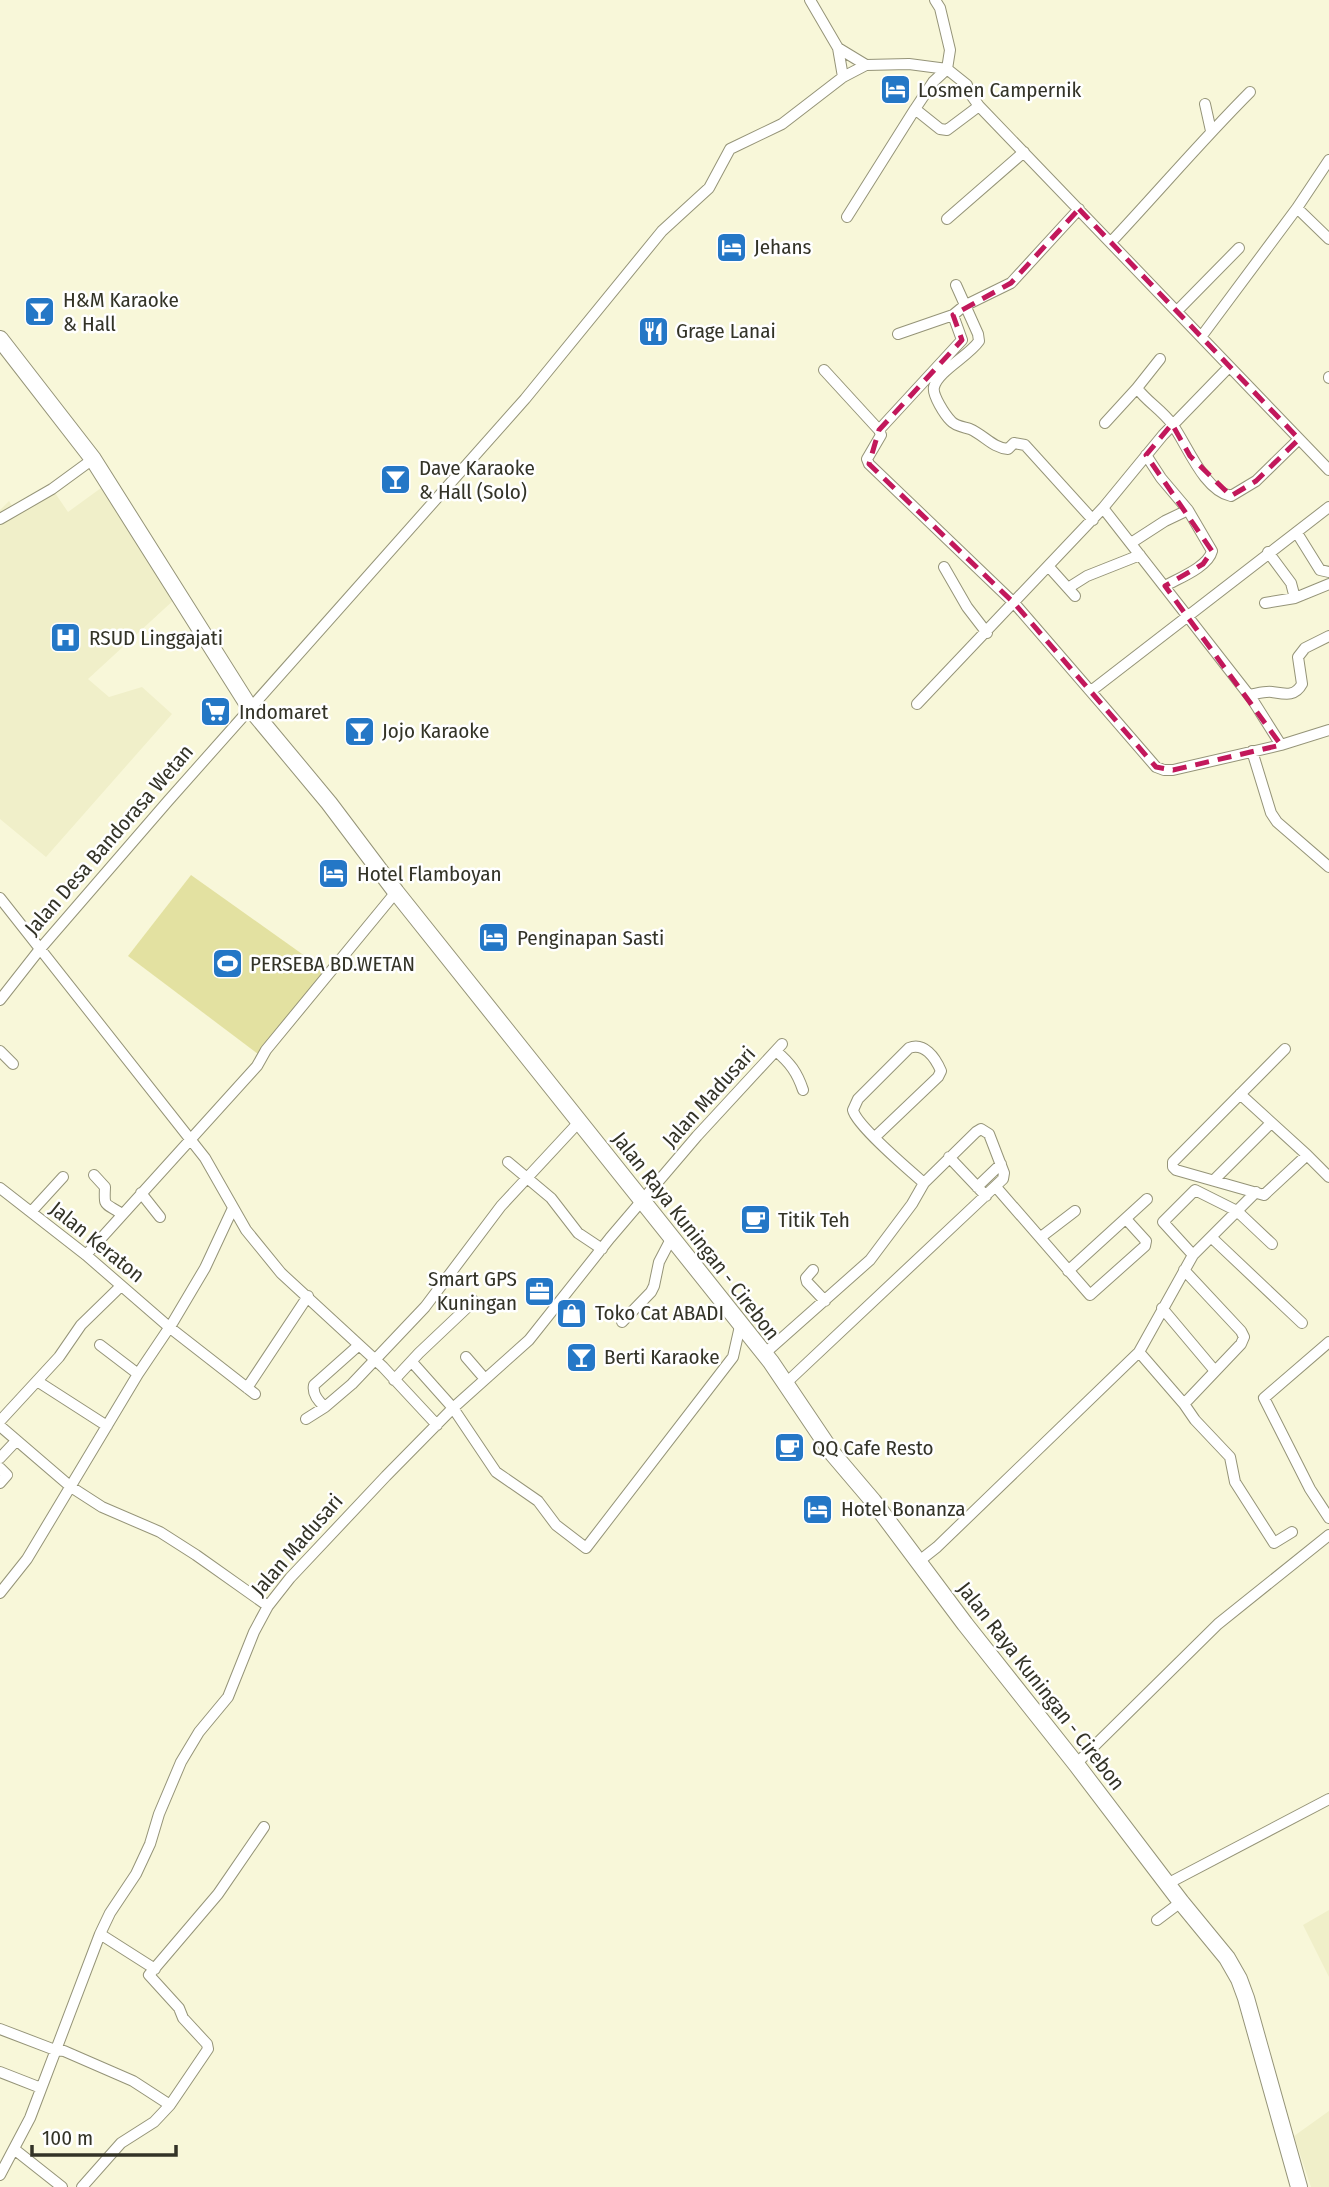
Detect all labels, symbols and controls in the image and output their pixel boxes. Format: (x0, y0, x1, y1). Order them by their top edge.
hotel icon: Losmen Campernik (878, 73, 912, 107)
place label: Losmen Campernik (918, 77, 1082, 103)
hotel icon: Jehans (714, 230, 748, 264)
place label: Jehans (754, 234, 812, 260)
place label: H&M Karaoke & Hall (63, 287, 179, 337)
bar icon: H&M Karaoke & Hall (23, 295, 57, 329)
restaurant icon: Grage Lanai (636, 314, 670, 348)
place label: Grage Lanai (676, 318, 776, 344)
place label: Dave Karaoke & Hall (Solo) (419, 455, 535, 505)
bar icon: Dave Karaoke & Hall (Solo) (379, 463, 413, 497)
hospital icon: RSUD Linggajati (49, 621, 83, 655)
place label: RSUD Linggajati (89, 625, 223, 651)
supermarket icon: Indomaret (199, 695, 233, 729)
place label: Indomaret (239, 699, 328, 725)
bar icon: Jojo Karaoke (342, 714, 376, 748)
place label: Jojo Karaoke (382, 718, 489, 744)
street label: Jalan Desa Bandorasa Wetan (19, 739, 199, 941)
hotel icon: Hotel Flamboyan (317, 857, 351, 891)
place label: Hotel Flamboyan (357, 861, 502, 887)
hotel icon: Penginapan Sasti (477, 921, 511, 955)
place label: Penginapan Sasti (517, 925, 664, 951)
sports icon: PERSEBA BD.WETAN (210, 947, 244, 981)
place label: PERSEBA BD.WETAN (250, 951, 415, 977)
street label: Jalan Madusari (657, 1041, 761, 1153)
street label: Jalan Raya Kuningan - Cirebon (607, 1127, 785, 1345)
street label: Jalan Keraton (44, 1196, 150, 1288)
cafe icon: Titik Teh (738, 1203, 772, 1237)
place label: Titik Teh (778, 1207, 850, 1233)
place label: Smart GPS Kuningan (428, 1266, 517, 1316)
office icon: Smart GPS Kuningan (523, 1274, 557, 1308)
shop icon: Toko Cat ABADI (555, 1296, 589, 1330)
place label: Toko Cat ABADI (595, 1300, 724, 1326)
bar icon: Berti Karaoke (564, 1340, 598, 1374)
place label: Berti Karaoke (604, 1344, 720, 1370)
cafe icon: QQ Cafe Resto (772, 1431, 806, 1465)
place label: QQ Cafe Resto (812, 1435, 934, 1461)
street label: Jalan Madusari (246, 1489, 348, 1601)
hotel icon: Hotel Bonanza (801, 1492, 835, 1526)
place label: Hotel Bonanza (841, 1496, 965, 1522)
street label: Jalan Raya Kuningan - Cirebon (952, 1577, 1130, 1795)
scale bar (32, 2114, 175, 2158)
text: 100 m (42, 2125, 93, 2151)

